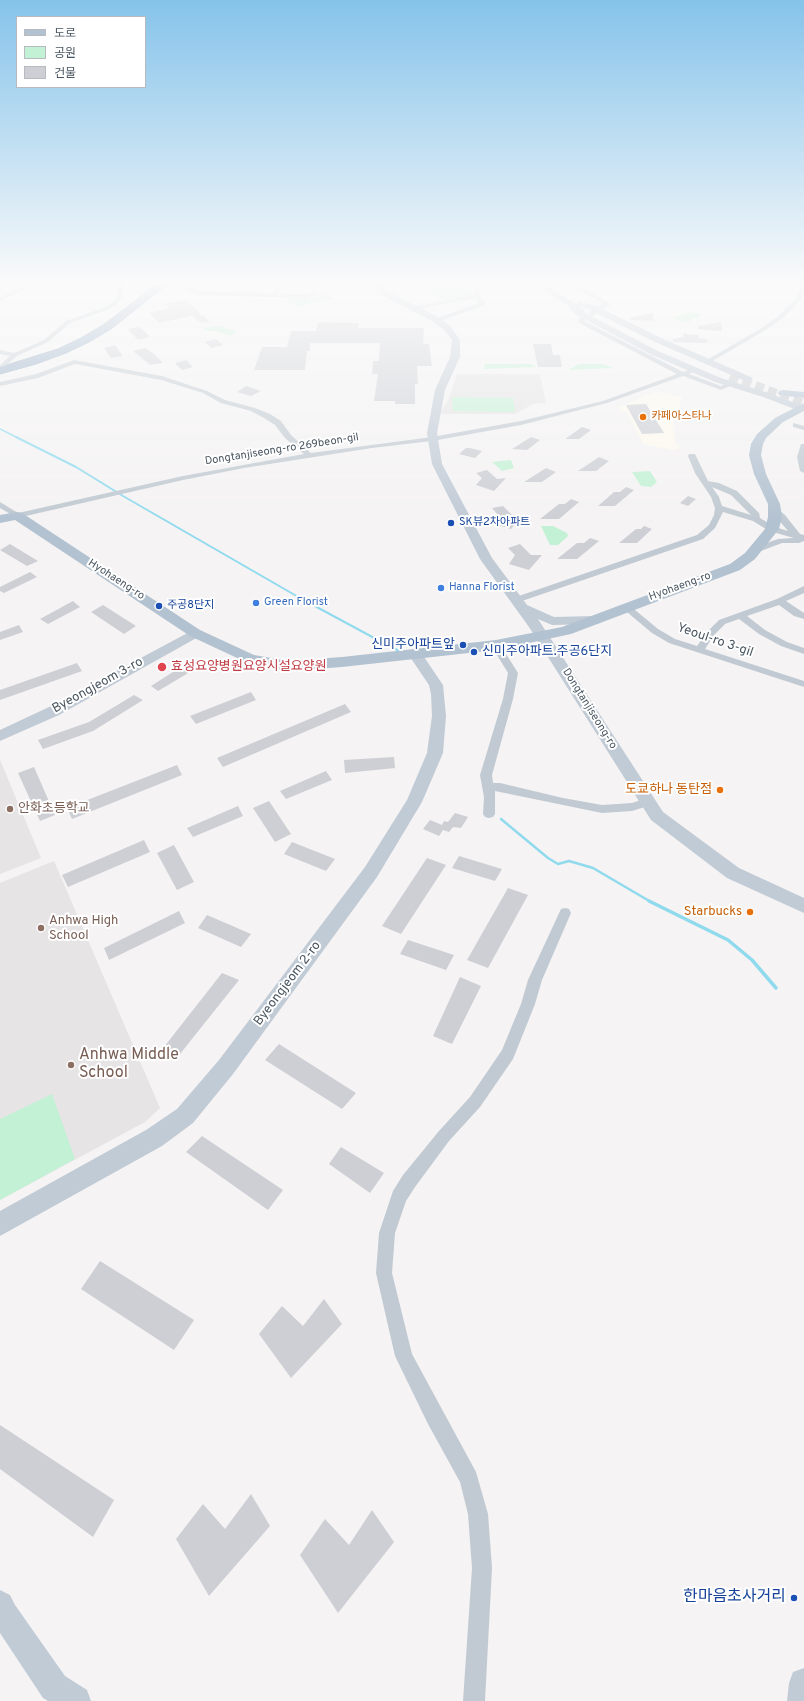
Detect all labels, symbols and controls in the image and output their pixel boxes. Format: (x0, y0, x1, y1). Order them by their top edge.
legend (16, 16, 146, 88)
text: 도로 (54, 26, 76, 42)
text: 공원 (54, 46, 76, 62)
text: 건물 (54, 66, 76, 82)
place label: 카페아스타나 (651, 410, 712, 424)
marker: 카페아스타나 (638, 412, 648, 422)
street label: Dongtanjiseong-ro 269beon-gil (204, 431, 360, 469)
place label: SK뷰2차아파트 (459, 516, 530, 530)
marker: SK뷰2차아파트 (446, 518, 456, 528)
street label: Hyohaeng-ro (85, 557, 147, 603)
street label: Hyohaeng-ro (647, 570, 713, 604)
place label: Hanna Florist (449, 581, 515, 595)
marker: Hanna Florist (436, 583, 446, 593)
place label: Green Florist (264, 596, 328, 610)
marker: Green Florist (251, 598, 261, 608)
place label: 주공8단지 (167, 599, 214, 613)
marker: 주공8단지 (154, 601, 164, 611)
street label: Yeoul-ro 3-gil (675, 621, 755, 661)
place label: 신미주아파트앞 (371, 637, 455, 653)
marker: 신미주아파트앞 (458, 640, 468, 650)
place label: 신미주아파트.주공6단지 (482, 644, 612, 660)
marker: 신미주아파트.주공6단지 (469, 647, 479, 657)
street label: Byeongjeom 3-ro (50, 655, 146, 717)
place label: 효성요양병원요양시설요양원 (171, 659, 326, 675)
marker: 효성요양병원요양시설요양원 (156, 661, 168, 673)
street label: Dongtanjiseong-ro (559, 666, 619, 752)
place label: 도쿄하나 동탄점 (625, 782, 712, 798)
marker: 도쿄하나 동탄점 (715, 785, 725, 795)
place label: 안화초등학교 (18, 801, 90, 817)
marker: 안화초등학교 (5, 804, 15, 814)
place label: Starbucks (684, 904, 742, 920)
marker: Starbucks (745, 907, 755, 917)
place label: Anhwa High School (49, 913, 118, 944)
marker: Anhwa High School (36, 923, 46, 933)
street label: Byeongjeom 2-ro (251, 939, 325, 1029)
place label: Anhwa Middle School (79, 1046, 179, 1084)
marker: Anhwa Middle School (66, 1060, 76, 1070)
place label: 한마음초사거리 (683, 1588, 786, 1608)
marker: 한마음초사거리 (789, 1593, 799, 1603)

